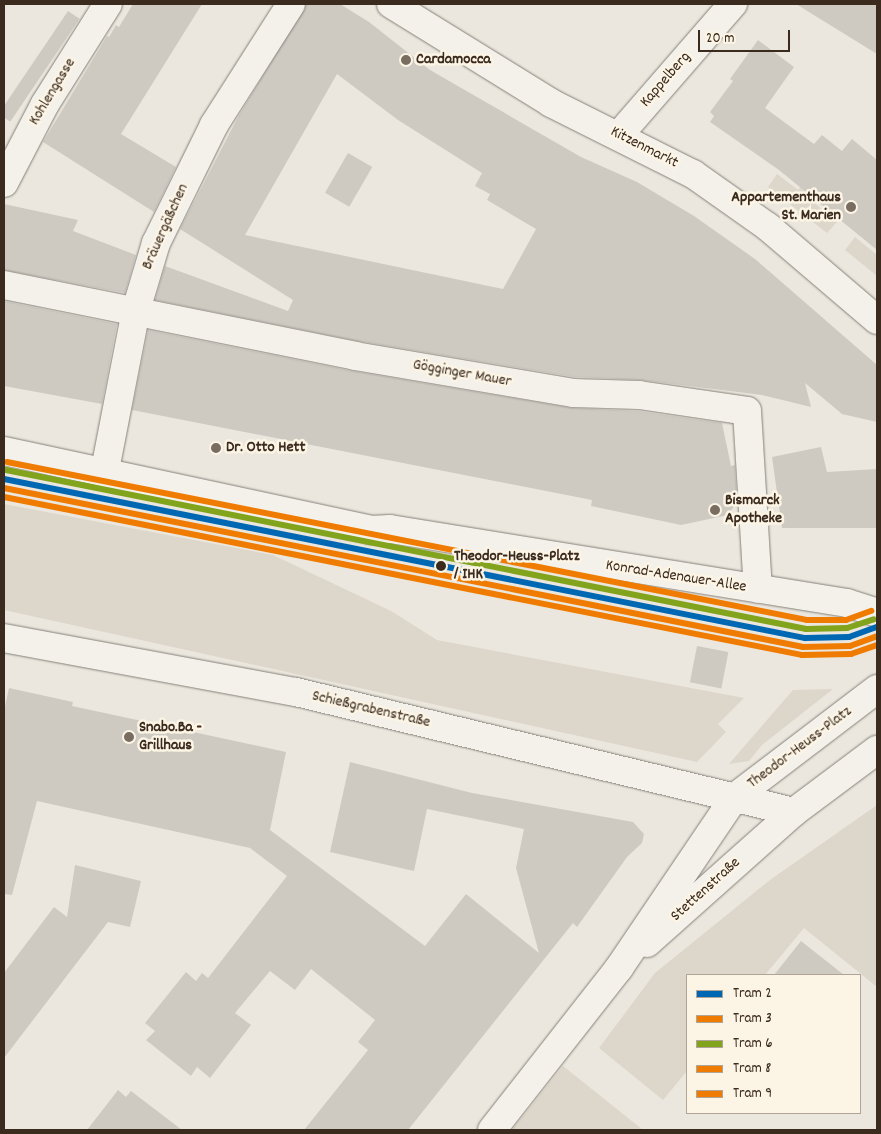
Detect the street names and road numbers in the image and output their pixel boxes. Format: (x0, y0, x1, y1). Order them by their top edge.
street label: Kappelberg (637, 48, 695, 112)
street label: Kohlengasse (25, 55, 81, 129)
street label: Kitzenmarkt (607, 123, 681, 173)
street label: Bräuergäßchen (138, 181, 194, 273)
street label: Gögginger Mauer (411, 356, 513, 392)
street label: Konrad-Adenauer-Allee (604, 556, 748, 598)
street label: Schießgrabenstraße (310, 687, 432, 733)
street label: Theodor-Heuss-Platz (744, 703, 856, 793)
street label: Stettenstraße (667, 854, 745, 926)

